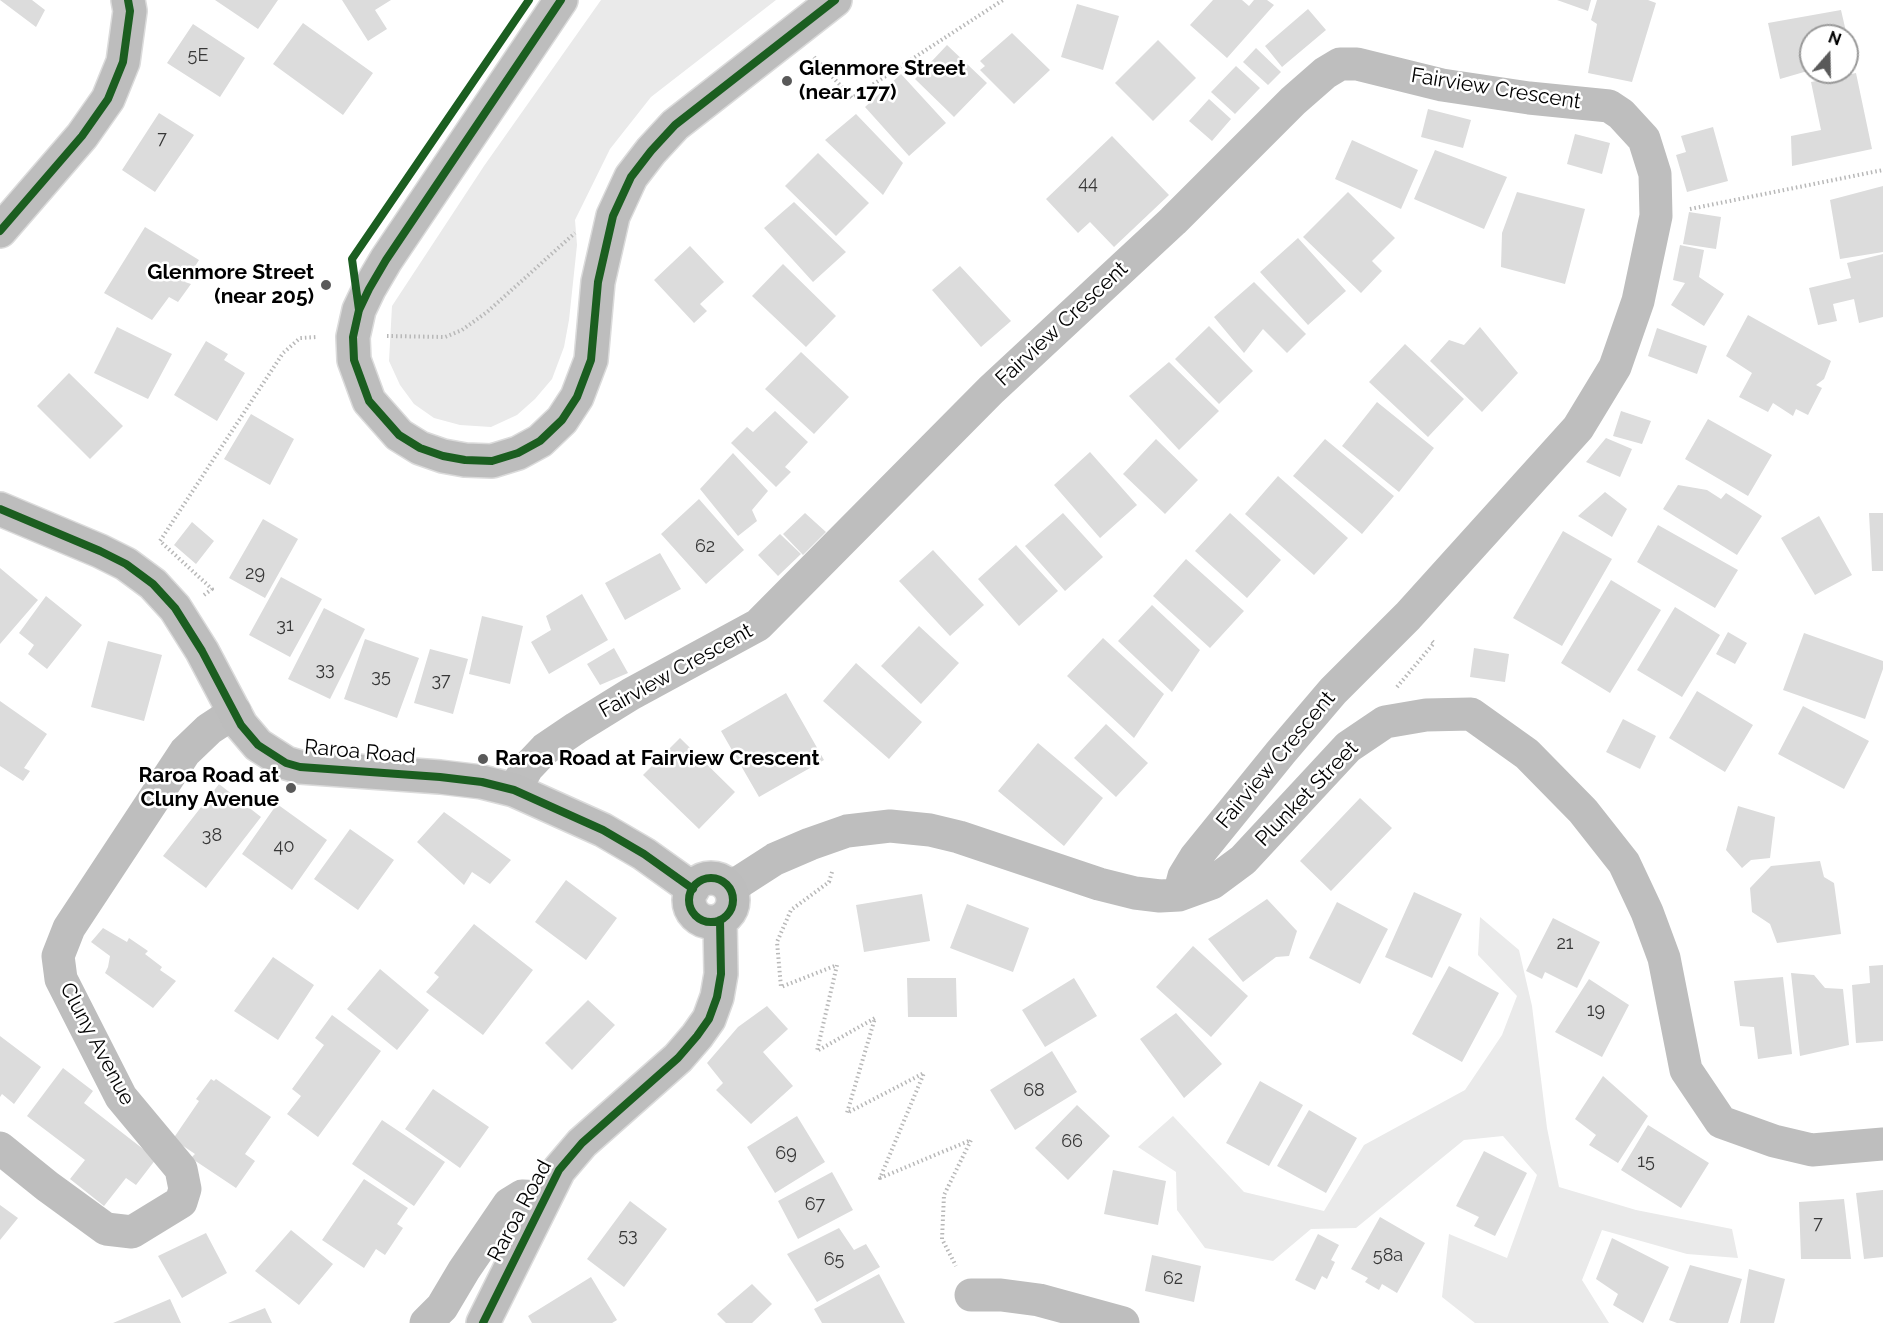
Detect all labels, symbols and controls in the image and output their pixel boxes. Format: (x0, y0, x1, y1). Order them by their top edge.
north arrow (1799, 24, 1859, 84)
text: N (1826, 27, 1844, 50)
house number: 5E (188, 45, 208, 67)
place label: Glenmore Street (near 177) (799, 56, 966, 106)
street label: Fairview Crescent (1409, 63, 1583, 115)
marker: Glenmore Street (near 177) (780, 74, 794, 88)
house number: 7 (157, 128, 167, 150)
house number: 44 (1078, 173, 1098, 195)
street label: Fairview Crescent (991, 256, 1133, 392)
place label: Glenmore Street (near 205) (147, 260, 314, 310)
marker: Glenmore Street (near 205) (319, 278, 333, 292)
house number: 62 (695, 536, 715, 558)
house number: 29 (245, 563, 265, 585)
house number: 31 (276, 615, 294, 637)
street label: Fairview Crescent (595, 618, 757, 724)
house number: 33 (315, 659, 335, 681)
house number: 35 (371, 666, 391, 688)
house number: 37 (431, 670, 451, 692)
street label: Fairview Crescent (1211, 686, 1341, 834)
street label: Raroa Road (303, 735, 417, 769)
street label: Plunket Street (1250, 736, 1364, 852)
place label: Raroa Road at Fairview Crescent (495, 746, 819, 772)
marker: Raroa Road at Fairview Crescent (476, 752, 490, 766)
place label: Raroa Road at Cluny Avenue (138, 763, 279, 813)
marker: Raroa Road at Cluny Avenue (284, 781, 298, 795)
house number: 38 (202, 825, 222, 847)
house number: 40 (274, 836, 294, 858)
house number: 21 (1556, 933, 1574, 955)
street label: Cluny Avenue (54, 978, 140, 1110)
house number: 19 (1587, 1000, 1605, 1022)
house number: 68 (1023, 1080, 1045, 1102)
house number: 66 (1061, 1131, 1083, 1153)
house number: 69 (775, 1143, 797, 1165)
house number: 15 (1637, 1151, 1655, 1173)
street label: Raroa Road (483, 1156, 557, 1266)
house number: 67 (805, 1194, 825, 1216)
house number: 7 (1813, 1213, 1823, 1235)
house number: 53 (618, 1225, 638, 1247)
house number: 58a (1373, 1245, 1403, 1267)
house number: 65 (824, 1249, 844, 1271)
house number: 62 (1163, 1268, 1183, 1290)

